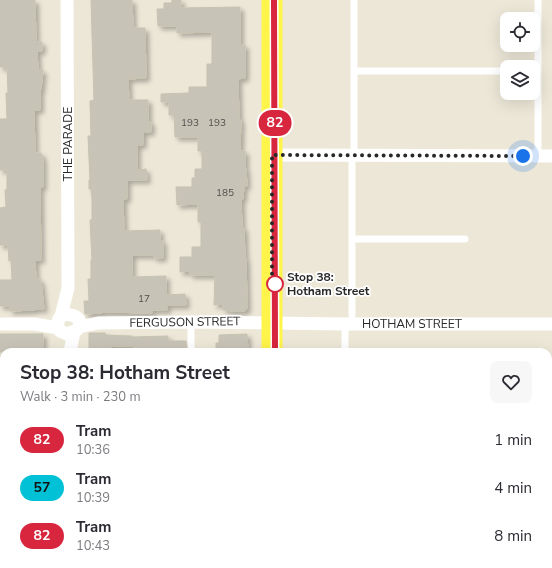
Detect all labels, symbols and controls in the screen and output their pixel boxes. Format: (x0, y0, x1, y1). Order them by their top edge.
map controls (500, 12, 540, 100)
button: locate (500, 12, 540, 52)
button: layers (500, 60, 540, 100)
street label: THE PARADE (60, 107, 76, 181)
line badge: 82 (257, 110, 293, 136)
text: 82 (267, 113, 283, 132)
house number: 193 (181, 116, 199, 130)
house number: 193 (208, 116, 226, 130)
your location (513, 146, 533, 166)
house number: 185 (216, 186, 234, 200)
place label: Stop 38: Hotham Street (287, 269, 370, 299)
marker: Stop 38: Hotham Street (266, 275, 284, 293)
house number: 17 (138, 292, 150, 306)
street label: FERGUSON STREET (129, 313, 241, 331)
street label: HOTHAM STREET (362, 316, 463, 332)
text: Stop 38: Hotham Street (20, 360, 230, 386)
button: heart (490, 361, 532, 403)
text: Walk · 3 min · 230 m (20, 388, 141, 406)
text: Tram (76, 421, 111, 441)
text: 82 (34, 430, 50, 449)
text: 1 min (494, 430, 532, 450)
text: 10:36 (76, 441, 110, 459)
text: Tram (76, 469, 111, 489)
text: 57 (34, 478, 50, 497)
text: 4 min (494, 478, 532, 498)
text: 10:39 (76, 489, 110, 507)
text: Tram (76, 517, 111, 537)
text: 82 (34, 526, 50, 545)
text: 8 min (494, 526, 532, 546)
text: 10:43 (76, 537, 110, 555)

